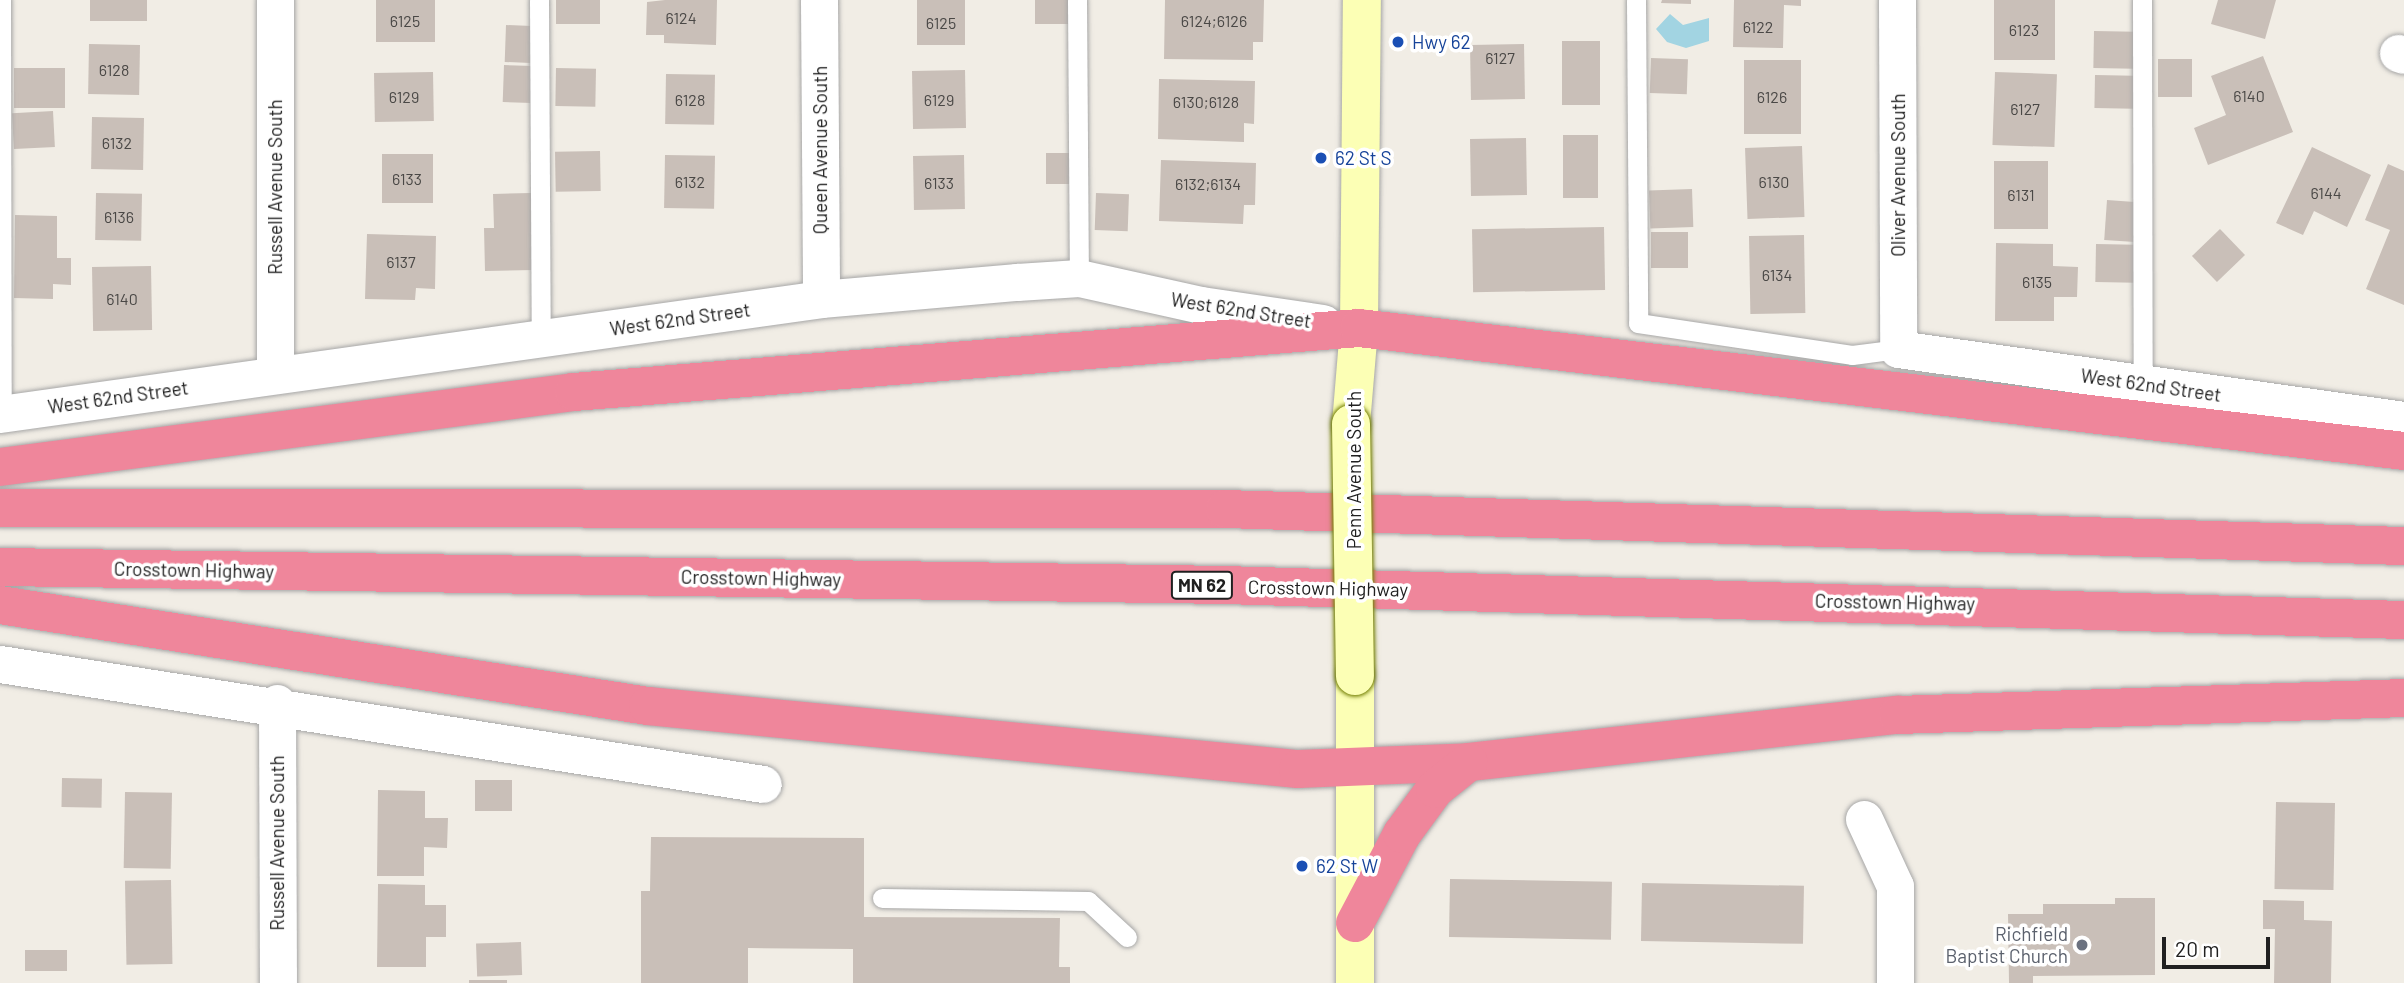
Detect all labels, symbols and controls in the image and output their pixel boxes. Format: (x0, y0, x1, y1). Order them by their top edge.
house number: 6124 (666, 8, 696, 28)
house number: 6125 (390, 11, 420, 31)
house number: 6124;6126 (1181, 11, 1247, 31)
house number: 6125 (926, 13, 956, 33)
house number: 6122 (1743, 17, 1773, 37)
house number: 6123 (2009, 20, 2039, 40)
place label: Hwy 62 (1412, 31, 1471, 53)
marker: Hwy 62 (1390, 34, 1406, 50)
house number: 6127 (1485, 48, 1515, 68)
house number: 6128 (99, 60, 129, 80)
street label: Queen Avenue South (809, 66, 831, 234)
house number: 6140 (2233, 86, 2265, 106)
house number: 6129 (389, 87, 419, 107)
house number: 6126 (1757, 87, 1787, 107)
house number: 6128 (675, 90, 705, 110)
house number: 6129 (924, 90, 954, 110)
house number: 6130;6128 (1173, 92, 1239, 112)
street label: Oliver Avenue South (1887, 93, 1909, 257)
street label: Russell Avenue South (264, 99, 286, 275)
house number: 6127 (2010, 99, 2040, 119)
house number: 6132 (102, 133, 132, 153)
place label: 62 St S (1335, 147, 1392, 169)
marker: 62 St S (1313, 150, 1329, 166)
house number: 6133 (392, 169, 422, 189)
house number: 6132 (675, 172, 705, 192)
house number: 6130 (1759, 172, 1789, 192)
house number: 6133 (924, 173, 954, 193)
house number: 6132;6134 (1175, 174, 1241, 194)
house number: 6144 (2310, 183, 2342, 203)
house number: 6131 (2007, 185, 2035, 205)
house number: 6136 (104, 207, 134, 227)
house number: 6137 (386, 252, 416, 272)
house number: 6134 (1762, 265, 1792, 285)
house number: 6135 (2022, 272, 2052, 292)
street label: West 62nd Street (1169, 288, 1313, 332)
house number: 6140 (106, 289, 138, 309)
street label: West 62nd Street (608, 298, 752, 340)
street label: West 62nd Street (2079, 364, 2223, 406)
street label: West 62nd Street (46, 376, 190, 418)
street label: Penn Avenue South (1343, 391, 1365, 549)
street label: Crosstown Highway (114, 557, 274, 583)
street label: Crosstown Highway (681, 565, 841, 591)
road number: MN 62 (1170, 570, 1234, 600)
street label: Crosstown Highway (1248, 575, 1408, 601)
street label: Crosstown Highway (1815, 589, 1975, 615)
street label: Russell Avenue South (266, 755, 288, 931)
place label: 62 St W (1316, 855, 1378, 877)
marker: 62 St W (1294, 858, 1310, 874)
place label: Richfield Baptist Church (1946, 923, 2068, 967)
scale bar (2166, 923, 2274, 967)
text: 20 m (2175, 936, 2220, 961)
marker: Richfield Baptist Church (2074, 937, 2090, 953)

